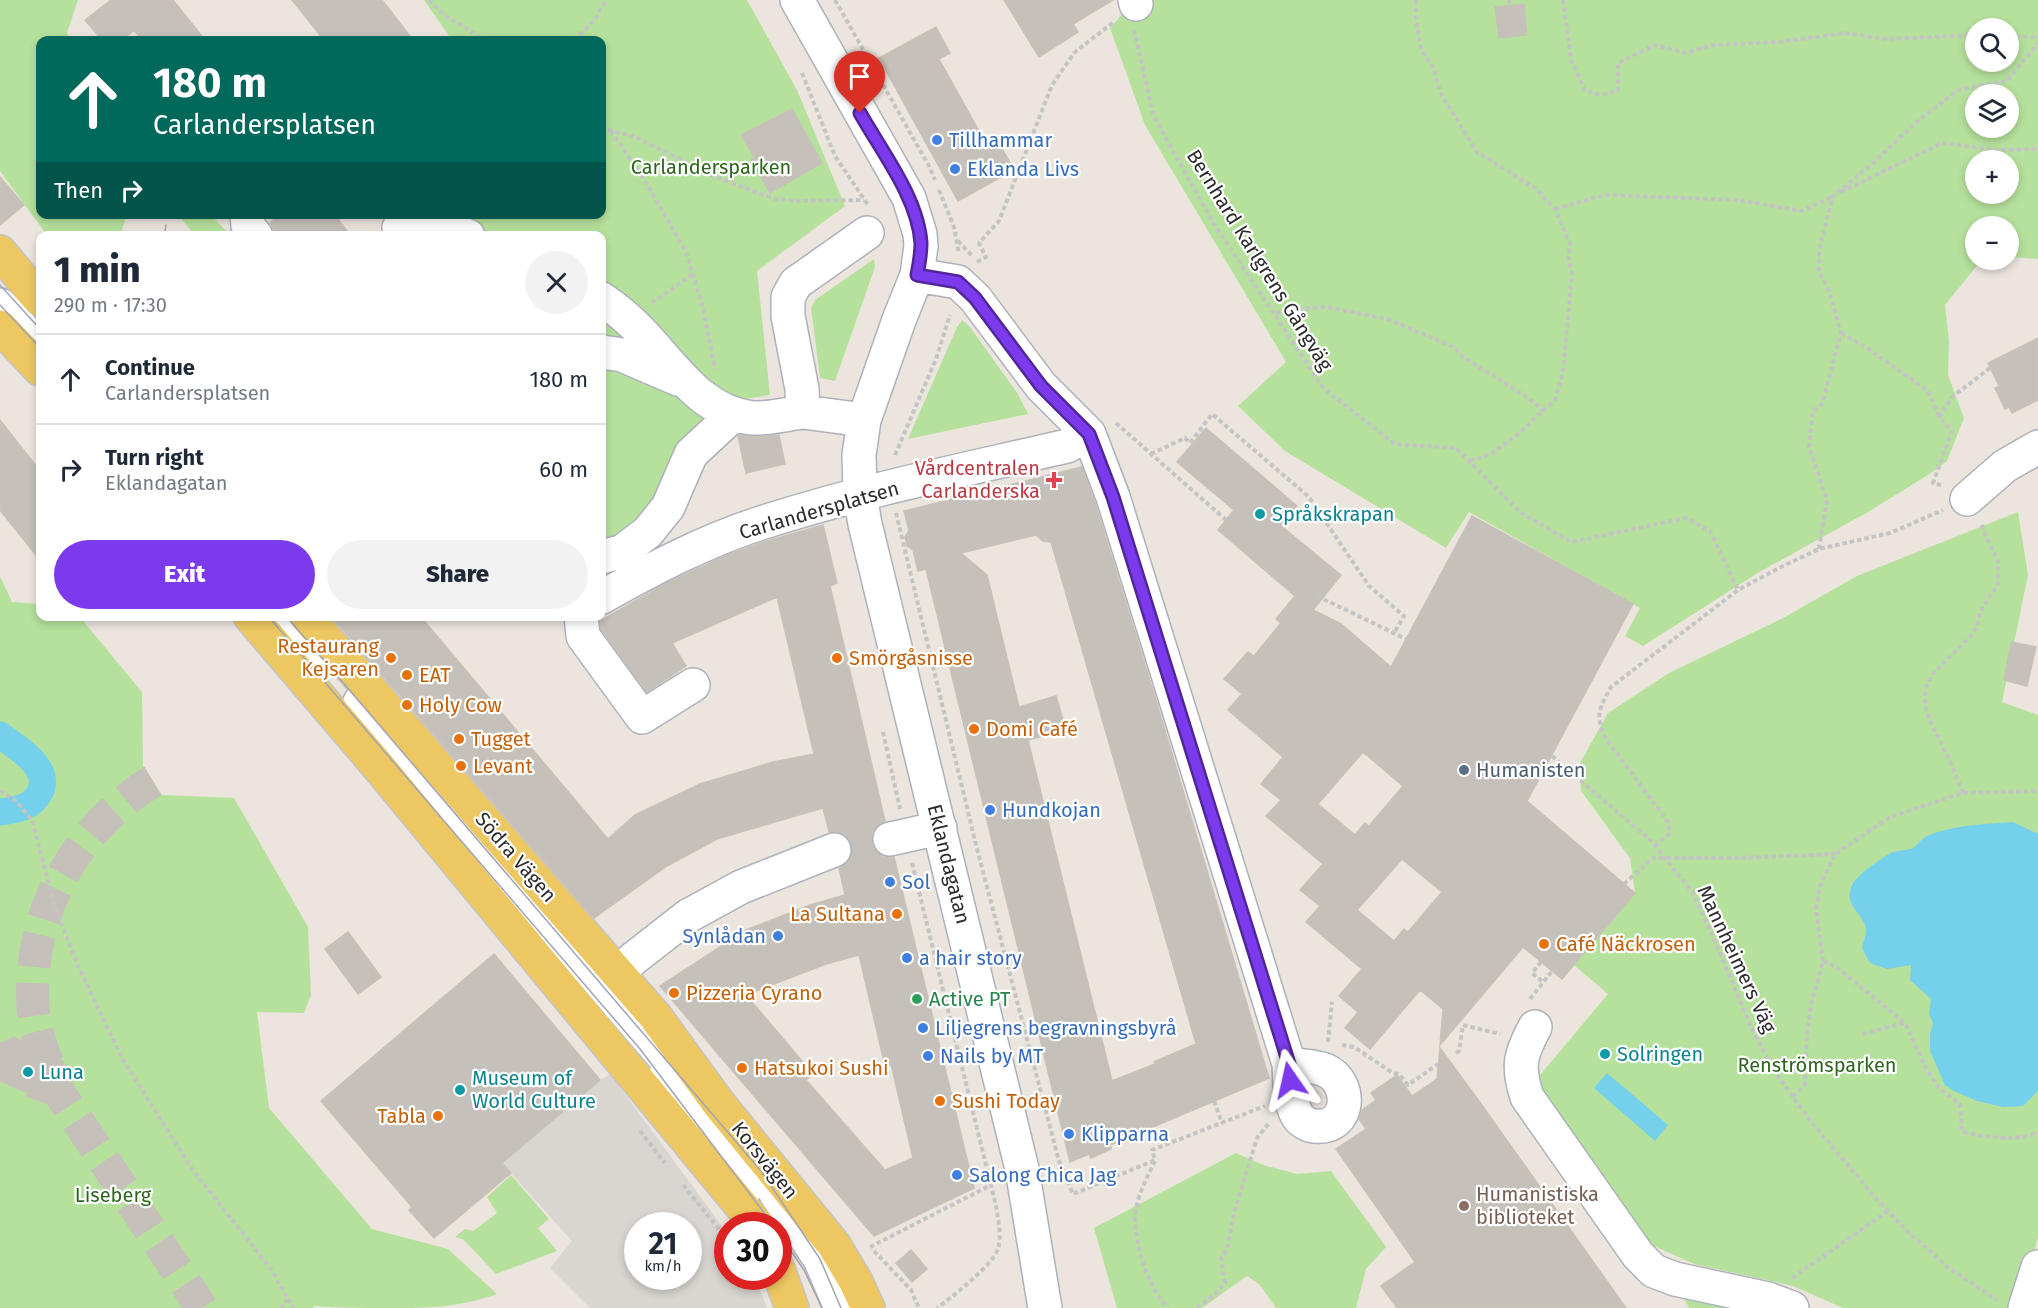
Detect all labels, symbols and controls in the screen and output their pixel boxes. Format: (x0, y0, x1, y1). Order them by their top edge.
map controls (1965, 18, 2019, 270)
button: search (1965, 18, 2019, 72)
pin (834, 51, 885, 113)
text: 180 m (153, 58, 267, 108)
icon: ahead (54, 60, 132, 138)
icon: arrive (843, 60, 876, 93)
button: layers (1965, 84, 2019, 138)
text: Carlandersplatsen (153, 109, 376, 141)
place label: Tillhammar (949, 128, 1052, 152)
marker: Tillhammar (930, 133, 944, 147)
street label: Bernhard Karlgrens Gångväg (1182, 145, 1338, 376)
button: + (1965, 150, 2019, 204)
park label: Carlandersparken (631, 155, 791, 179)
place label: Eklanda Livs (967, 157, 1079, 181)
marker: Eklanda Livs (948, 162, 962, 176)
icon: right (115, 174, 148, 207)
text: Then (54, 177, 103, 204)
button: − (1965, 216, 2019, 270)
text: 1 min (54, 248, 140, 292)
button: close (525, 251, 588, 314)
text: 290 m · 17:30 (54, 293, 167, 317)
text: Continue (105, 354, 195, 381)
icon: ahead (54, 363, 87, 396)
text: 180 m (529, 366, 588, 393)
text: Carlandersplatsen (105, 381, 270, 405)
text: Turn right (105, 444, 204, 471)
icon: right (54, 453, 87, 486)
text: 60 m (539, 456, 588, 483)
place label: Vårdcentralen Carlanderska (915, 456, 1040, 503)
text: Eklandagatan (105, 471, 228, 495)
marker: Vårdcentralen Carlanderska (1045, 471, 1063, 489)
street label: Carlandersplatsen (736, 476, 902, 544)
place label: Språkskrapan (1272, 502, 1395, 526)
marker: Språkskrapan (1253, 507, 1267, 521)
button: Exit (54, 540, 315, 609)
button: Share (327, 540, 588, 609)
place label: Restaurang Kejsaren (277, 634, 380, 681)
place label: Smörgåsnisse (849, 646, 973, 670)
marker: Restaurang Kejsaren (384, 651, 398, 665)
marker: Smörgåsnisse (830, 651, 844, 665)
place label: EAT (419, 663, 451, 687)
marker: EAT (400, 668, 414, 682)
place label: Holy Cow (419, 693, 502, 717)
marker: Holy Cow (400, 698, 414, 712)
place label: Domi Café (986, 717, 1078, 741)
marker: Domi Café (967, 722, 981, 736)
place label: Tugget (471, 727, 532, 751)
marker: Tugget (452, 732, 466, 746)
place label: Levant (473, 754, 533, 778)
place label: Humanisten (1476, 758, 1586, 782)
marker: Levant (454, 759, 468, 773)
marker: Humanisten (1457, 763, 1471, 777)
place label: Hundkojan (1002, 798, 1101, 822)
street label: Eklandagatan (923, 802, 975, 926)
marker: Hundkojan (983, 803, 997, 817)
street label: Södra Vägen (470, 807, 562, 907)
place label: Sol (902, 870, 931, 894)
marker: Sol (883, 875, 897, 889)
street label: Mannheimers Väg (1692, 882, 1782, 1037)
place label: La Sultana (790, 902, 885, 926)
marker: La Sultana (890, 907, 904, 921)
place label: Synlådan (683, 924, 766, 948)
marker: Synlådan (771, 929, 785, 943)
place label: Café Näckrosen (1556, 932, 1696, 956)
marker: Café Näckrosen (1537, 937, 1551, 951)
place label: a hair story (919, 946, 1022, 970)
marker: a hair story (900, 951, 914, 965)
place label: Pizzeria Cyrano (686, 981, 822, 1005)
marker: Pizzeria Cyrano (667, 986, 681, 1000)
place label: Active PT (929, 987, 1011, 1011)
marker: Active PT (910, 992, 924, 1006)
place label: Liljegrens begravningsbyrå (935, 1016, 1177, 1040)
marker: Liljegrens begravningsbyrå (916, 1021, 930, 1035)
place label: Solringen (1617, 1042, 1703, 1066)
place label: Nails by MT (940, 1044, 1044, 1068)
marker: Solringen (1598, 1047, 1612, 1061)
position arrow (1258, 1048, 1322, 1112)
marker: Nails by MT (921, 1049, 935, 1063)
park label: Renströmsparken (1737, 1053, 1897, 1077)
place label: Hatsukoi Sushi (754, 1056, 889, 1080)
place label: Luna (40, 1060, 84, 1084)
marker: Hatsukoi Sushi (735, 1061, 749, 1075)
marker: Luna (21, 1065, 35, 1079)
place label: Museum of World Culture (472, 1066, 596, 1113)
marker: Museum of World Culture (453, 1083, 467, 1097)
place label: Sushi Today (952, 1089, 1060, 1113)
marker: Sushi Today (933, 1094, 947, 1108)
place label: Tabla (377, 1104, 426, 1128)
marker: Tabla (431, 1109, 445, 1123)
street label: Korsvägen (727, 1117, 803, 1203)
place label: Klipparna (1081, 1122, 1169, 1146)
marker: Klipparna (1062, 1127, 1076, 1141)
place label: Salong Chica Jag (969, 1163, 1117, 1187)
marker: Salong Chica Jag (950, 1168, 964, 1182)
place label: Humanistiska biblioteket (1476, 1182, 1599, 1229)
park label: Liseberg (75, 1183, 152, 1207)
marker: Humanistiska biblioteket (1457, 1199, 1471, 1213)
speed limit sign: 30 (714, 1212, 792, 1290)
text: 21 (649, 1226, 677, 1262)
text: km/h (644, 1257, 682, 1275)

